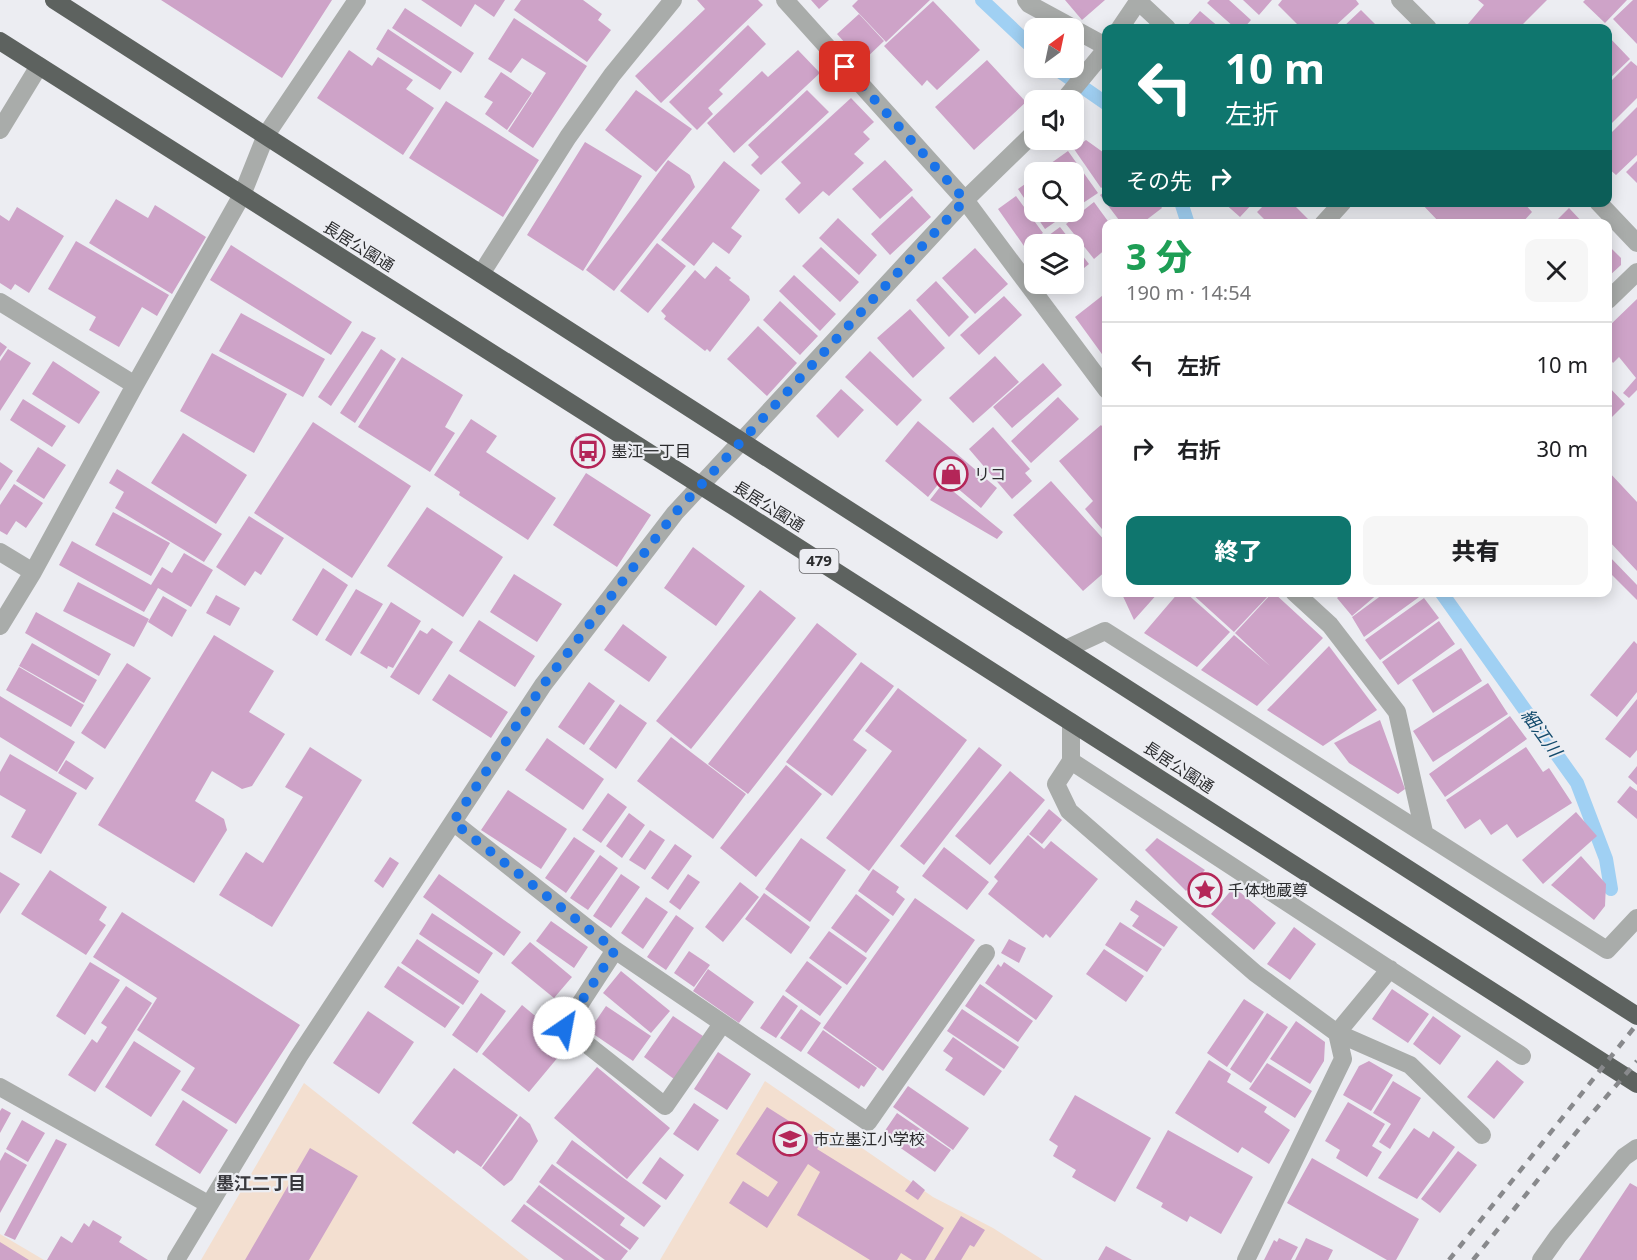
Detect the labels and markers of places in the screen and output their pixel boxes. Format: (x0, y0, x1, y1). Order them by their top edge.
pin (819, 41, 870, 92)
bus stop icon: 墨江一丁目 (570, 433, 606, 469)
place label: 墨江一丁目 (611, 440, 691, 462)
shop icon: リコ (933, 456, 969, 492)
place label: リコ (974, 463, 1006, 485)
place icon: 千体地蔵尊 (1187, 872, 1223, 908)
place label: 千体地蔵尊 (1228, 879, 1308, 901)
school or university icon: 市立墨江小学校 (772, 1121, 808, 1157)
place label: 市立墨江小学校 (813, 1128, 925, 1150)

